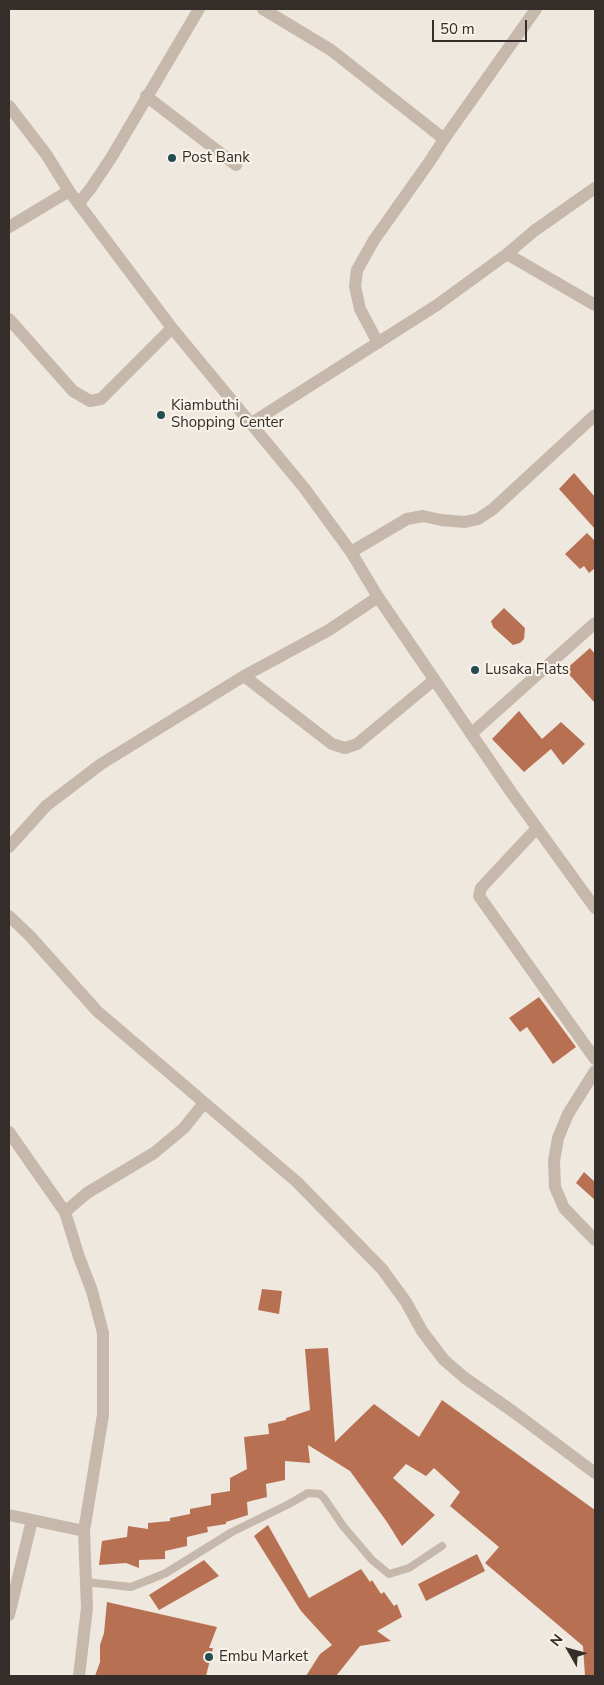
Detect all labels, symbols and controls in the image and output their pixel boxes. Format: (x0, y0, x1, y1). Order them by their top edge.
scale bar (434, 10, 529, 42)
text: 50 m (440, 19, 475, 39)
place label: Post Bank (182, 149, 250, 167)
marker: Post Bank (166, 152, 178, 164)
place label: Kiambuthi Shopping Center (171, 397, 284, 432)
marker: Kiambuthi Shopping Center (155, 409, 167, 421)
place label: Lusaka Flats (485, 661, 569, 679)
marker: Lusaka Flats (469, 664, 481, 676)
north arrow (544, 1625, 594, 1675)
text: N (546, 1630, 567, 1650)
place label: Embu Market (219, 1648, 308, 1666)
marker: Embu Market (203, 1651, 215, 1663)

